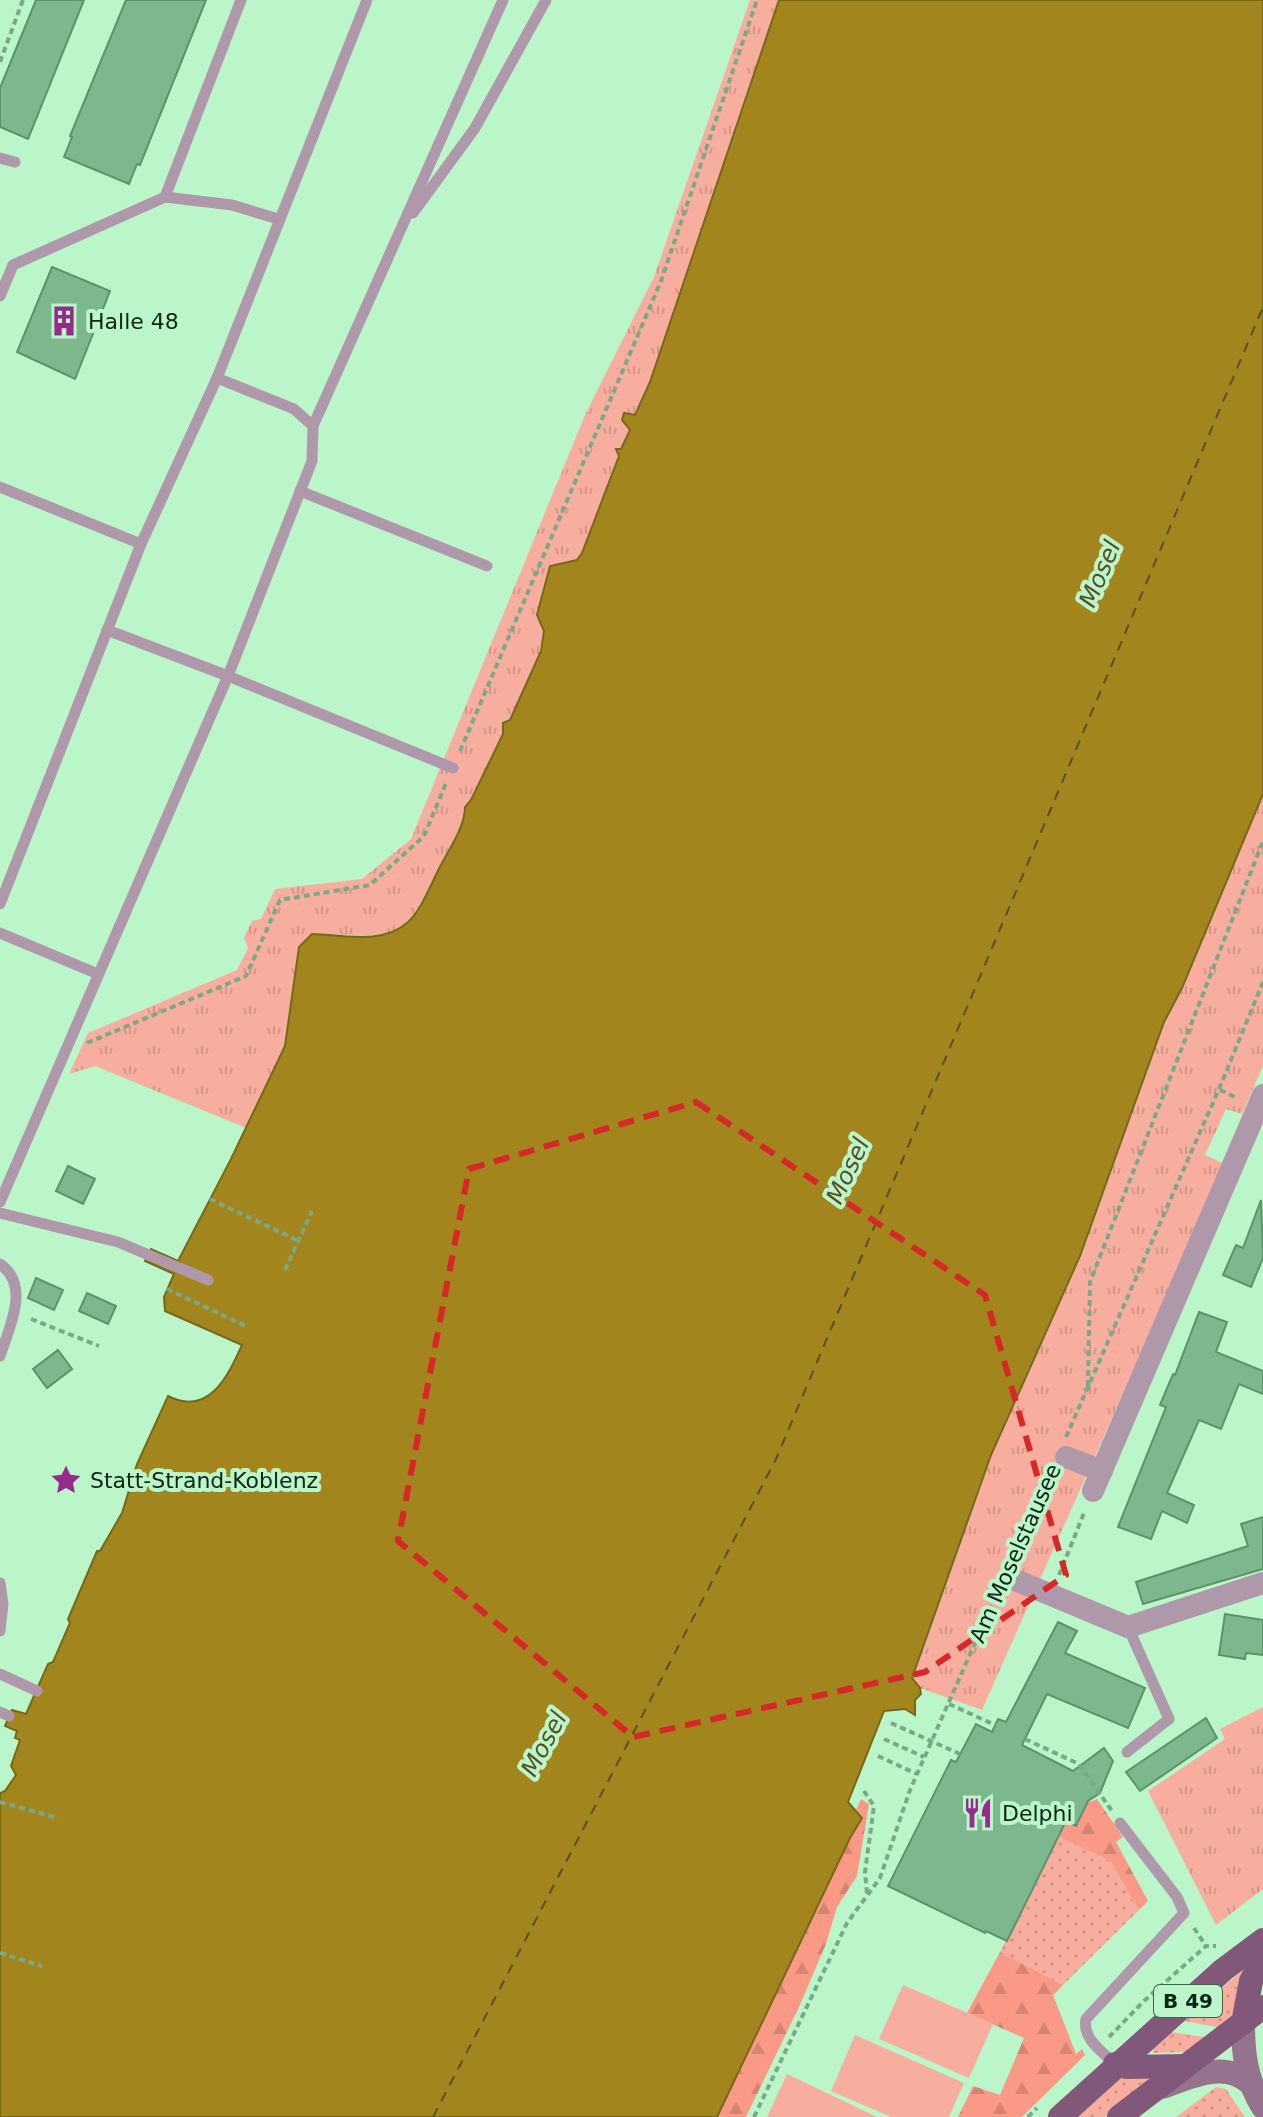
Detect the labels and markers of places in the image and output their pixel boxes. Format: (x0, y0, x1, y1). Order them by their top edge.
building icon: Halle 48 (47, 304, 81, 338)
place label: Halle 48 (88, 309, 179, 334)
place icon: Statt-Strand-Koblenz (49, 1463, 83, 1497)
place label: Statt-Strand-Koblenz (90, 1468, 318, 1493)
restaurant icon: Delphi (961, 1796, 995, 1830)
place label: Delphi (1002, 1801, 1073, 1826)

